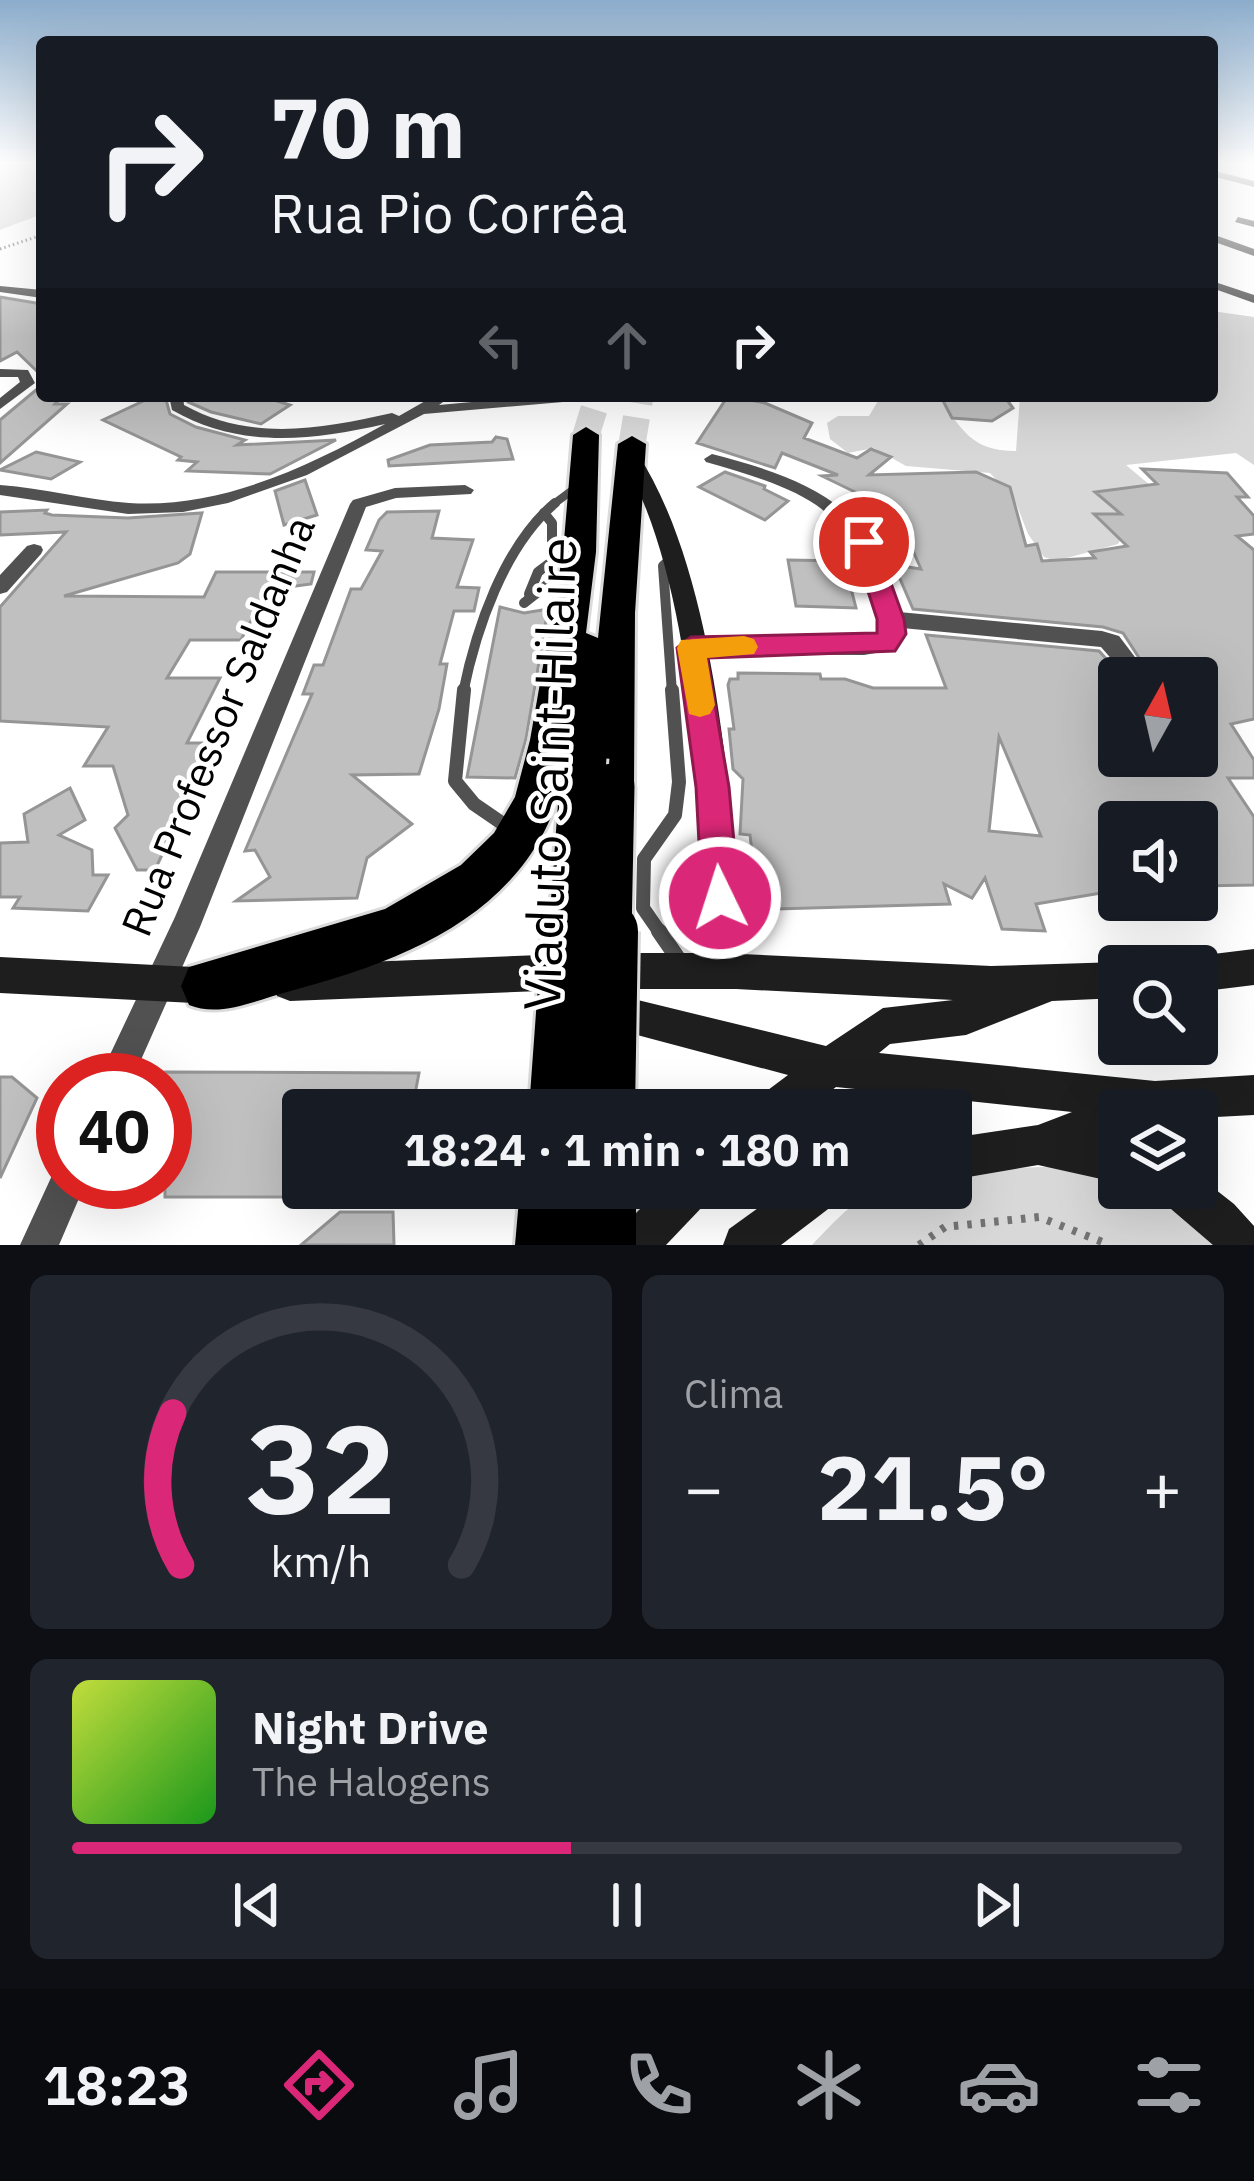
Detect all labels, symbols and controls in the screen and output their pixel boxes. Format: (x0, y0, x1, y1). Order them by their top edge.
text: 70 m (270, 72, 466, 181)
icon: right (72, 84, 228, 240)
text: Rua Pio Corrêa (270, 178, 628, 248)
icon: left (468, 312, 534, 378)
icon: ahead (594, 312, 660, 378)
icon: right (720, 312, 786, 378)
pin (813, 491, 915, 593)
street label: Rua Professor Saldanha (108, 508, 327, 944)
icon: arrive (831, 509, 897, 575)
street label: Viaduto Saint-Hilaire (508, 537, 590, 1011)
north arrow (1098, 657, 1218, 777)
map controls (1098, 657, 1218, 1209)
button: sound (1098, 801, 1218, 921)
position arrow (657, 835, 783, 961)
button: search (1098, 945, 1218, 1065)
speed limit sign: 40 (36, 1053, 192, 1209)
button: layers (1098, 1089, 1218, 1209)
text: 18:24 · 1 min · 180 m (404, 1120, 850, 1178)
text: Clima (684, 1368, 783, 1419)
text: 32 (246, 1386, 396, 1548)
text: 21.5° (817, 1428, 1049, 1545)
text: − (684, 1444, 724, 1530)
text: + (1142, 1444, 1182, 1530)
text: km/h (271, 1533, 371, 1589)
text: Night Drive (252, 1698, 489, 1756)
text: The Halogens (252, 1756, 491, 1807)
icon: previous (224, 1872, 290, 1938)
icon: pause (594, 1872, 660, 1938)
icon: next (964, 1872, 1030, 1938)
icon: directions (277, 2043, 361, 2127)
icon: music (447, 2043, 531, 2127)
icon: phone (617, 2043, 701, 2127)
icon: climate (787, 2043, 871, 2127)
icon: car (957, 2043, 1041, 2127)
icon: filters (1127, 2043, 1211, 2127)
text: 18:23 (43, 2050, 190, 2120)

